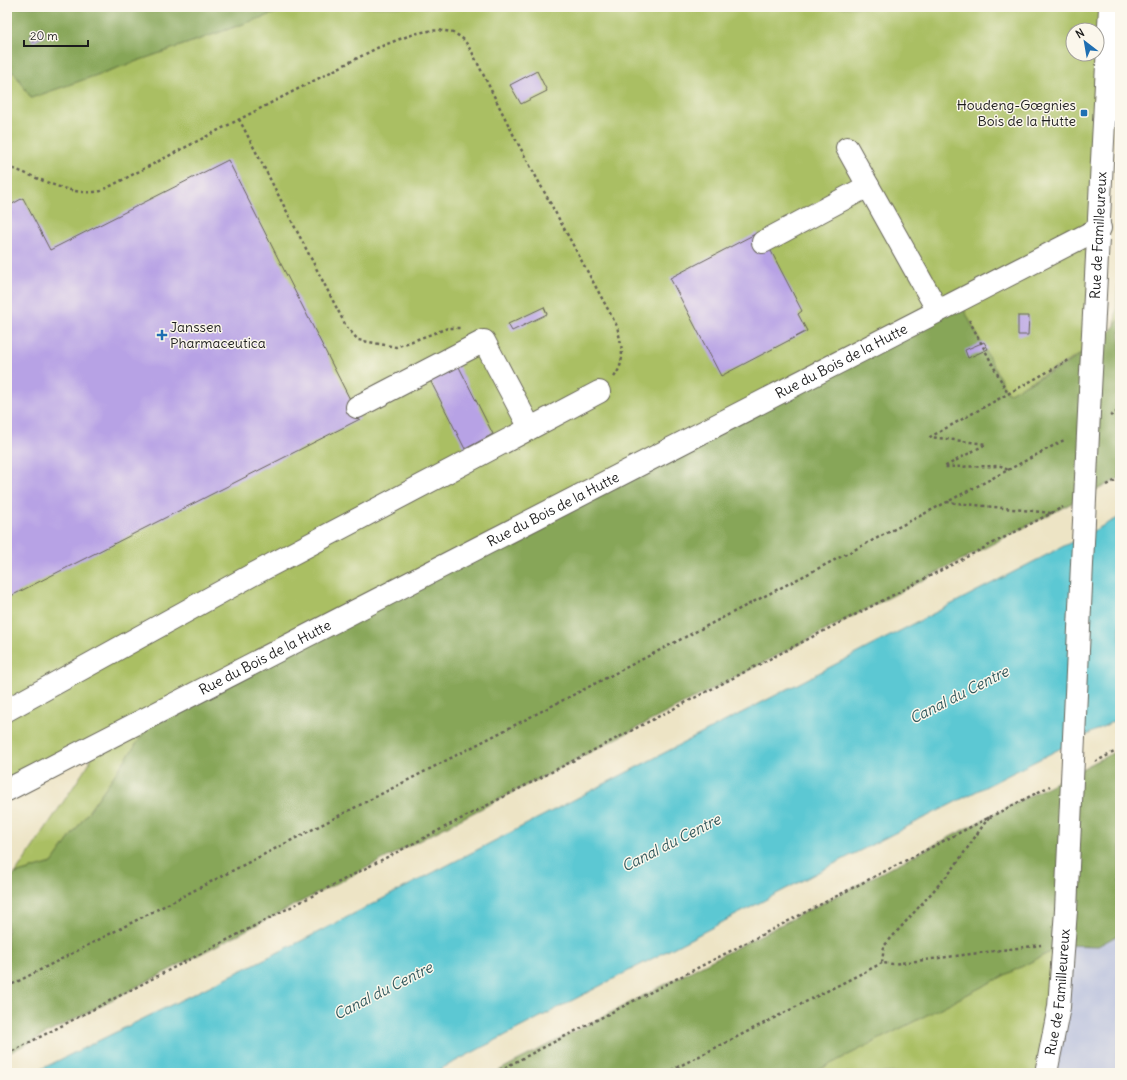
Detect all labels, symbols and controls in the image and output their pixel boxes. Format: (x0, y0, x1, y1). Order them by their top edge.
scale bar (24, 22, 88, 48)
north arrow (1065, 22, 1105, 62)
text: N (1073, 25, 1087, 41)
text: 20 m (30, 28, 58, 43)
place label: Houdeng-Gœgnies Bois de la Hutte (957, 96, 1076, 130)
marker: Houdeng-Gœgnies Bois de la Hutte (1079, 108, 1089, 118)
street label: Rue de Familleureux (1086, 171, 1110, 299)
place label: Janssen Pharmaceutica (170, 318, 266, 352)
street label: Rue du Bois de la Hutte (772, 320, 910, 402)
marker: Janssen Pharmaceutica (157, 330, 167, 340)
street label: Rue du Bois de la Hutte (484, 468, 622, 551)
street label: Rue du Bois de la Hutte (196, 616, 334, 699)
water label: Canal du Centre (906, 661, 1012, 728)
water label: Canal du Centre (618, 809, 724, 876)
street label: Rue de Familleureux (1041, 928, 1074, 1057)
water label: Canal du Centre (330, 957, 436, 1024)

